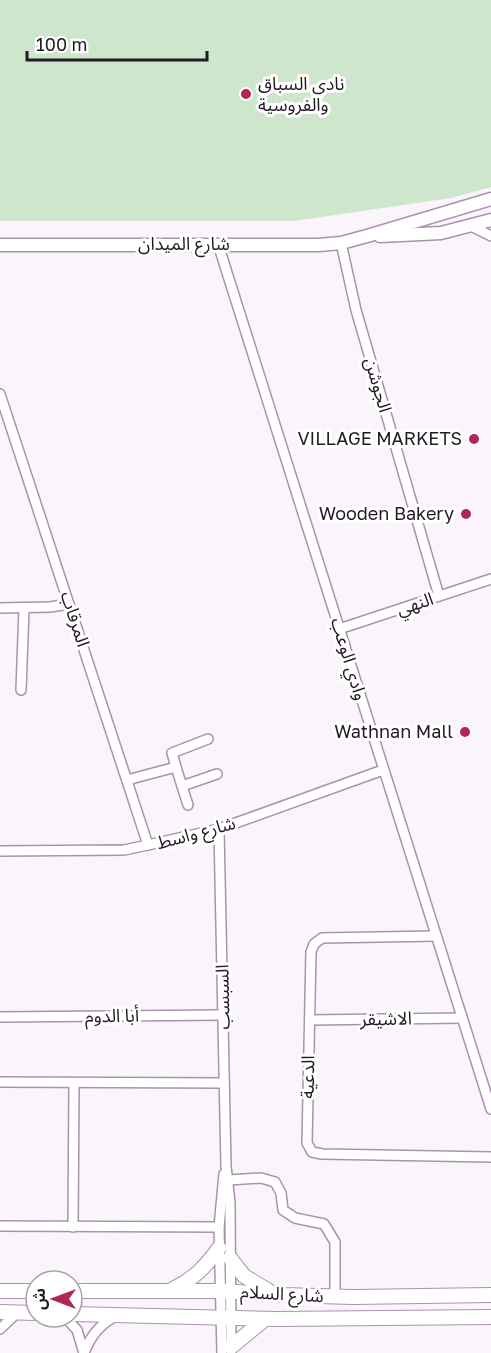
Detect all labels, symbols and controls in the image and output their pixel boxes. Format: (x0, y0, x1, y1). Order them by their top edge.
scale bar (27, 24, 207, 62)
text: 100 m (36, 33, 87, 55)
place label: نادي السباق والفروسية (258, 72, 344, 116)
marker: نادي السباق والفروسية (239, 87, 253, 101)
street label: شارع الميدان (138, 232, 230, 258)
street label: الجوشن (360, 355, 397, 415)
place label: VILLAGE MARKETS (297, 427, 462, 449)
marker: VILLAGE MARKETS (467, 432, 481, 446)
place label: Wooden Bakery (319, 502, 454, 524)
marker: Wooden Bakery (459, 507, 473, 521)
street label: النهي (393, 587, 437, 622)
street label: المرقاب (56, 588, 95, 650)
street label: وادي الوعب (324, 615, 373, 704)
place label: Wathnan Mall (334, 720, 453, 742)
marker: Wathnan Mall (458, 725, 472, 739)
street label: شارع واسط (154, 811, 239, 857)
street label: السبسب (210, 964, 234, 1030)
street label: أبا الدوم (85, 1004, 139, 1030)
street label: الاشيقر (359, 1007, 412, 1030)
street label: الدعية (296, 1055, 318, 1099)
north arrow (24, 1269, 84, 1329)
street label: شارع السلام (240, 1280, 324, 1310)
text: ش (29, 1288, 49, 1310)

